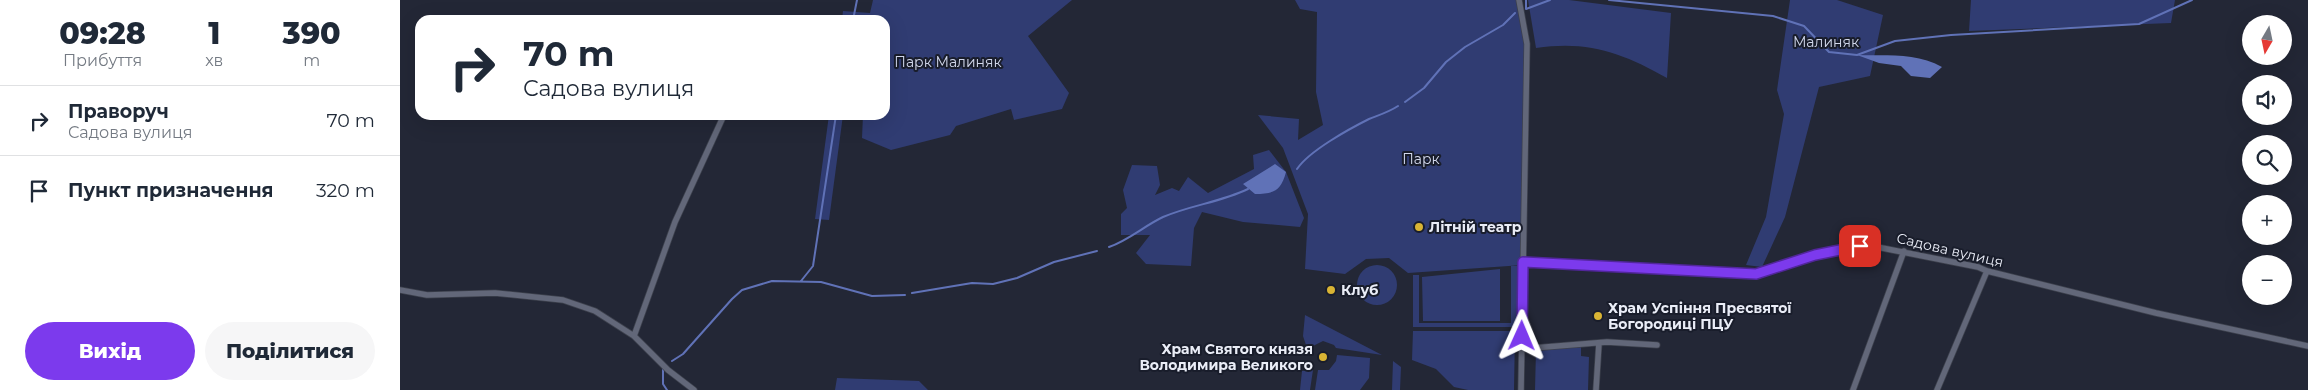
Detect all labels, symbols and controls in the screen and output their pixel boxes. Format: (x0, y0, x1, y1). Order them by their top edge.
text: 09:28 (59, 15, 146, 52)
text: 1 (208, 15, 220, 52)
text: 390 (283, 15, 341, 52)
north arrow (2242, 15, 2292, 65)
map controls (2242, 15, 2292, 305)
text: 70 m (523, 32, 614, 75)
park label: Малиняк (1793, 33, 1859, 51)
icon: right (440, 35, 505, 100)
text: Прибуття (63, 51, 142, 70)
text: хв (205, 51, 223, 70)
text: m (303, 51, 320, 70)
park label: Парк Малиняк (894, 53, 1002, 71)
text: Садова вулиця (523, 75, 694, 102)
button: sound (2242, 75, 2292, 125)
text: Праворуч (68, 100, 169, 123)
icon: right (25, 107, 53, 135)
text: 70 m (326, 109, 375, 132)
text: Садова вулиця (68, 123, 193, 142)
button: search (2242, 135, 2292, 185)
park label: Парк (1402, 150, 1440, 168)
icon: arrive (25, 177, 53, 205)
text: Пункт призначення (68, 179, 274, 202)
text: 320 m (316, 179, 375, 202)
button: + (2242, 195, 2292, 245)
place label: Літній театр (1429, 218, 1522, 236)
marker: Літній театр (1413, 221, 1425, 233)
pin (1839, 225, 1881, 267)
street label: Садова вулиця (1895, 229, 2005, 271)
icon: arrive (1846, 232, 1874, 260)
button: − (2242, 255, 2292, 305)
place label: Клуб (1341, 281, 1379, 299)
marker: Клуб (1325, 284, 1337, 296)
place label: Храм Успіння Пресвятої Богородиці ПЦУ (1608, 299, 1792, 333)
position arrow (1495, 309, 1547, 361)
marker: Храм Успіння Пресвятої Богородиці ПЦУ (1592, 310, 1604, 322)
button: Вихід (25, 322, 195, 380)
button: Поділитися (205, 322, 375, 380)
place label: Храм Святого князя Володимира Великого (1139, 340, 1313, 374)
marker: Храм Святого князя Володимира Великого (1317, 351, 1329, 363)

